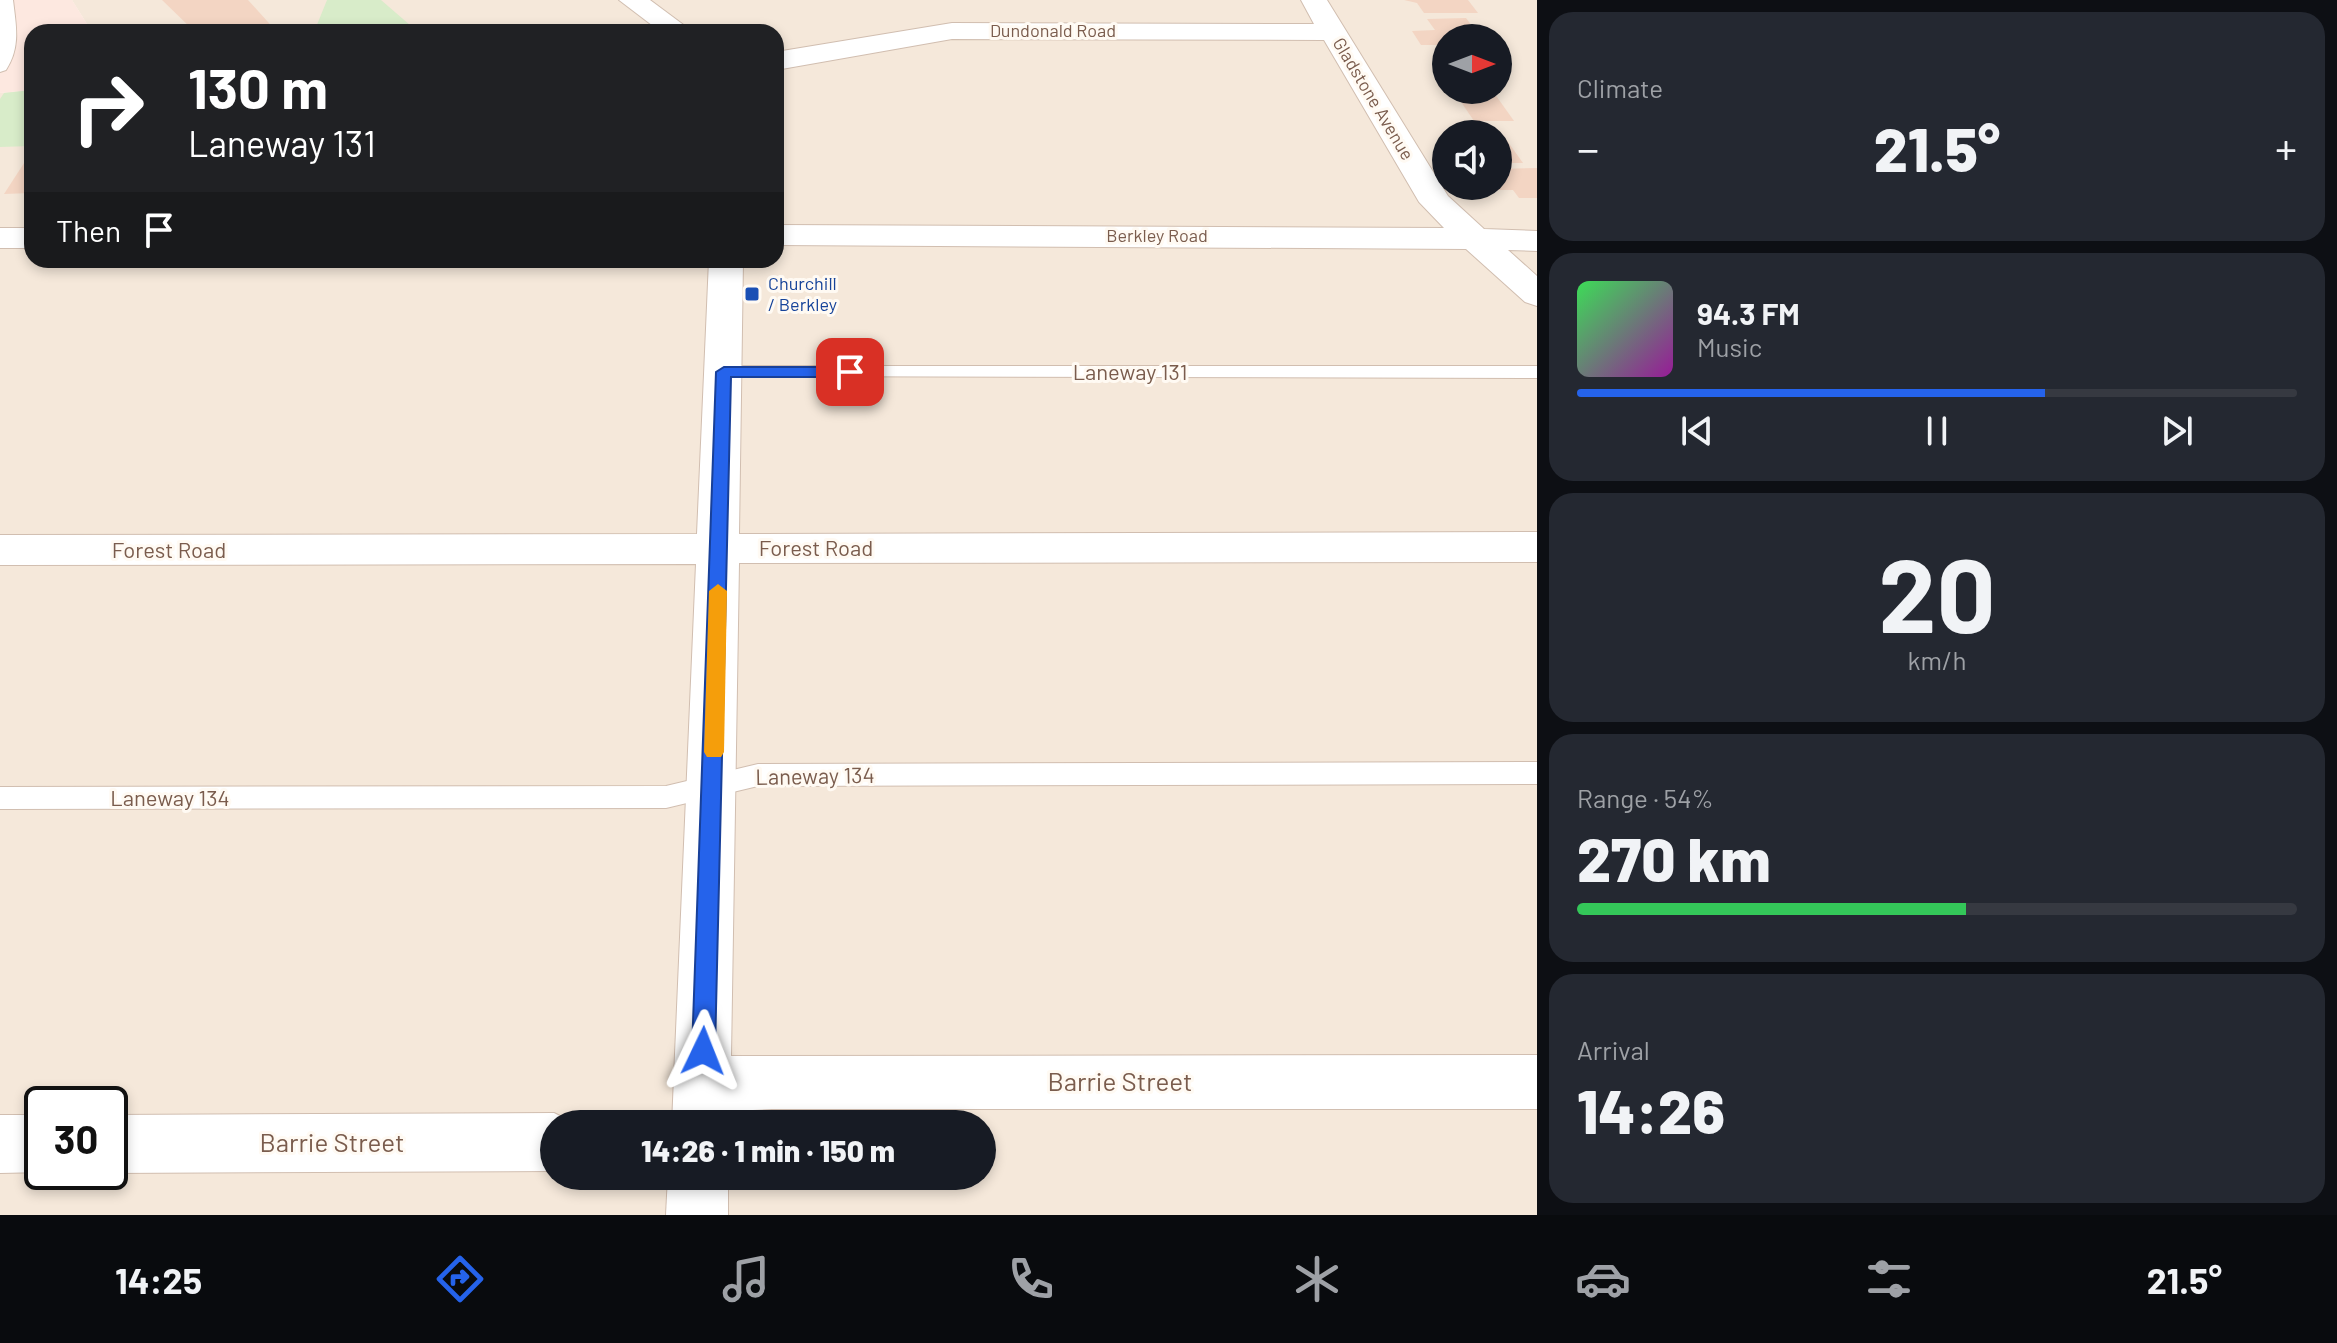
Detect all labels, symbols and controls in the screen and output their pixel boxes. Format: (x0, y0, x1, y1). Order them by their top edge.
street label: Dundonald Road (990, 19, 1116, 41)
north arrow (1432, 24, 1512, 104)
map controls (1432, 24, 1512, 200)
street label: Gladstone Avenue (1329, 33, 1419, 164)
text: 130 m (188, 53, 328, 120)
icon: right (56, 56, 160, 160)
text: Climate (1577, 72, 1663, 103)
text: 21.5° (1874, 112, 2000, 184)
button: sound (1432, 120, 1512, 200)
text: Laneway 131 (188, 121, 376, 164)
text: − (1577, 121, 1599, 174)
text: + (2275, 121, 2297, 174)
icon: arrive (137, 208, 181, 252)
text: Then (56, 212, 121, 248)
street label: Berkley Road (1106, 224, 1208, 246)
place label: Churchill / Berkley (768, 272, 837, 315)
marker: Churchill / Berkley (743, 285, 761, 303)
text: 94.3 FM (1697, 295, 1800, 331)
text: Music (1697, 331, 1762, 362)
pin (816, 338, 884, 406)
icon: arrive (828, 350, 872, 394)
street label: Laneway 131 (1073, 358, 1187, 384)
icon: previous (1675, 409, 1719, 453)
icon: pause (1915, 409, 1959, 453)
icon: next (2155, 409, 2199, 453)
text: 20 (1878, 529, 1996, 654)
street label: Forest Road (759, 534, 873, 560)
street label: Forest Road (112, 536, 226, 562)
text: km/h (1908, 644, 1966, 675)
street label: Laneway 134 (755, 761, 875, 789)
text: Range · 54% (1577, 782, 1714, 813)
street label: Laneway 134 (110, 784, 230, 810)
text: 270 km (1577, 822, 1771, 894)
position arrow (661, 1009, 745, 1093)
text: Arrival (1577, 1034, 1650, 1065)
street label: Barrie Street (1047, 1065, 1193, 1096)
text: 14:26 (1577, 1074, 1725, 1146)
speed limit sign: 30 (24, 1086, 128, 1190)
street label: Barrie Street (259, 1126, 405, 1157)
text: 14:26 · 1 min · 150 m (641, 1132, 895, 1168)
icon: directions (432, 1251, 488, 1307)
icon: music (718, 1251, 774, 1307)
icon: phone (1003, 1251, 1059, 1307)
icon: climate (1289, 1251, 1345, 1307)
icon: car (1575, 1251, 1631, 1307)
icon: filters (1861, 1251, 1917, 1307)
text: 14:25 (115, 1258, 202, 1301)
text: 21.5° (2147, 1258, 2222, 1301)

